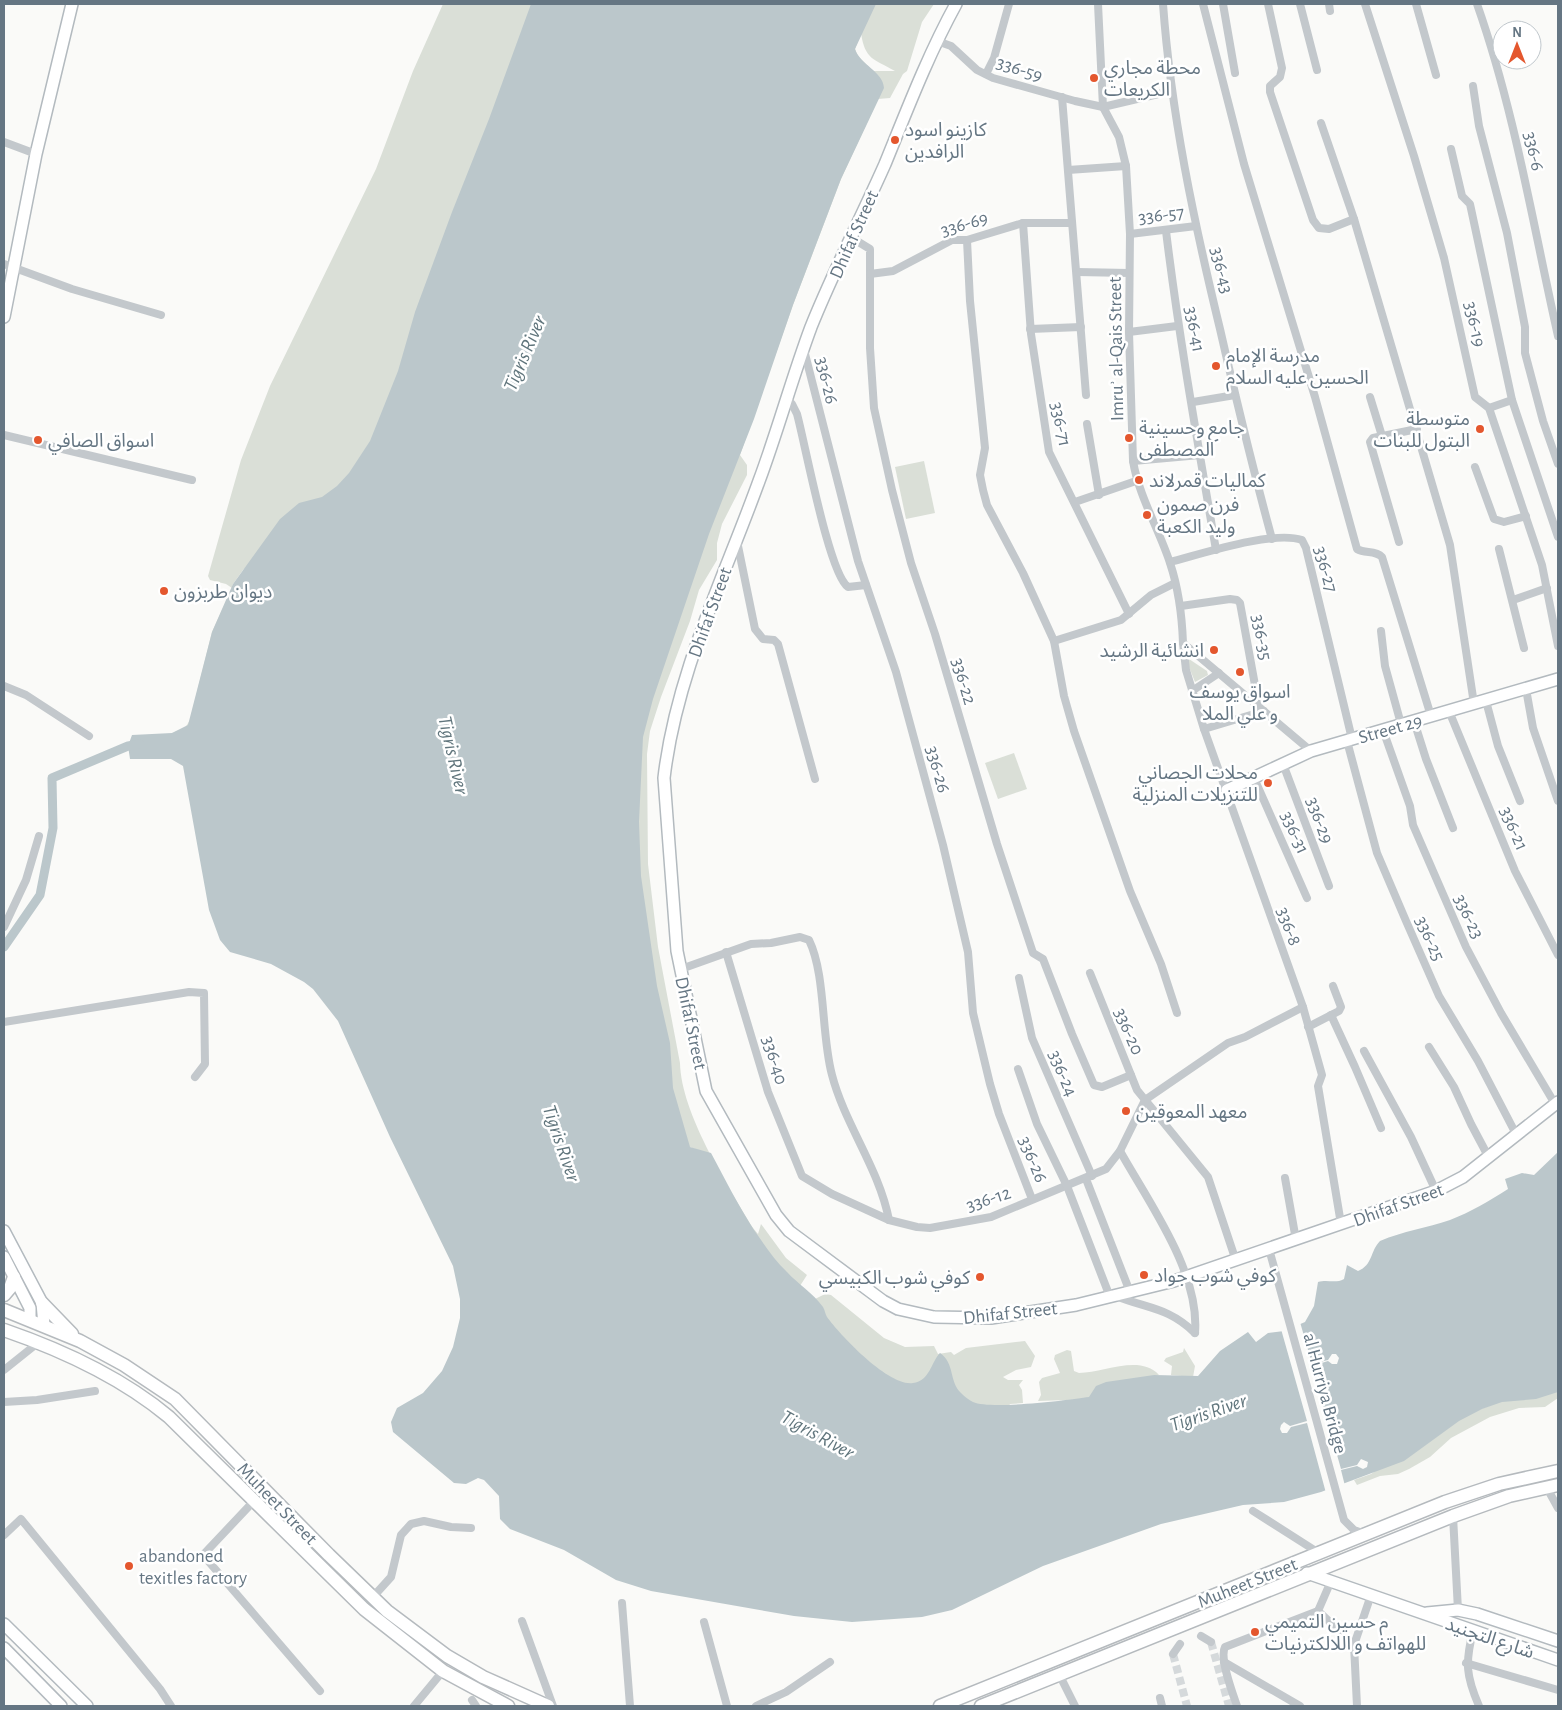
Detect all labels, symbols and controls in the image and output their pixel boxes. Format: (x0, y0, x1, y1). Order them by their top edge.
north arrow (1492, 20, 1542, 70)
text: N (1512, 26, 1522, 40)
street label: 336-59 (994, 53, 1045, 86)
place label: محطة مجاري الكريعات (1104, 59, 1201, 101)
marker: محطة مجاري الكريعات (1088, 72, 1100, 84)
place label: كازينو اسود الرافدين (905, 121, 988, 163)
street label: 336-6 (1520, 130, 1547, 173)
marker: كازينو اسود الرافدين (889, 134, 901, 146)
street label: Dhifaf Street (826, 188, 882, 282)
street label: 336-57 (1137, 203, 1185, 228)
street label: 336-69 (939, 209, 990, 240)
street label: 336-43 (1207, 245, 1236, 296)
street label: Imruʾ al-Qais Street (1106, 277, 1127, 421)
street label: 336-19 (1460, 300, 1489, 349)
street label: 336-41 (1181, 305, 1208, 354)
water label: Tigris River (500, 312, 550, 394)
place label: مدرسة الإمام الحسين عليه السلام (1226, 347, 1369, 392)
street label: 336-26 (812, 355, 841, 406)
marker: مدرسة الإمام الحسين عليه السلام (1210, 360, 1222, 372)
street label: 336-71 (1047, 400, 1074, 448)
place label: متوسطة البتول للبنات (1374, 410, 1470, 452)
place label: جامع وحسينية المصطفى (1139, 419, 1245, 461)
marker: متوسطة البتول للبنات (1474, 423, 1486, 435)
place label: اسواق الصافي (48, 432, 154, 455)
marker: جامع وحسينية المصطفى (1123, 432, 1135, 444)
marker: اسواق الصافي (32, 434, 44, 446)
place label: كماليات قمرلاند (1149, 472, 1267, 492)
marker: كماليات قمرلاند (1133, 474, 1145, 486)
place label: فرن صمون وليد الكعبة (1157, 496, 1239, 538)
marker: فرن صمون وليد الكعبة (1141, 509, 1153, 521)
street label: 336-27 (1310, 544, 1341, 595)
street label: Dhifaf Street (685, 565, 736, 660)
place label: ديوان طربزون (174, 583, 272, 603)
marker: ديوان طربزون (158, 585, 170, 597)
street label: 336-35 (1248, 613, 1275, 662)
place label: انشائية الرشيد (1100, 642, 1204, 662)
marker: انشائية الرشيد (1208, 644, 1220, 656)
street label: 336-22 (948, 656, 979, 707)
marker: اسواق يوسف و علي الملا (1234, 666, 1246, 678)
place label: اسواق يوسف و علي الملا (1189, 683, 1291, 728)
street label: Street 29 (1356, 711, 1425, 748)
water label: Tigris River (434, 714, 472, 797)
street label: 336-26 (922, 744, 953, 795)
place label: محلات الجصاني للتنزيلات المنزلية (1132, 764, 1258, 806)
marker: محلات الجصاني للتنزيلات المنزلية (1262, 777, 1274, 789)
street label: 336-29 (1302, 795, 1337, 846)
street label: 336-21 (1496, 804, 1531, 853)
street label: 336-31 (1277, 808, 1312, 857)
street label: 336-23 (1450, 891, 1487, 942)
street label: 336-8 (1273, 905, 1304, 948)
street label: 336-25 (1411, 913, 1448, 964)
street label: Dhifaf Street (671, 975, 710, 1072)
street label: 336-20 (1110, 1005, 1147, 1058)
street label: 336-40 (758, 1034, 791, 1087)
street label: 336-24 (1045, 1048, 1080, 1099)
water label: Tigris River (539, 1102, 584, 1185)
place label: معهد المعوقين (1136, 1103, 1248, 1123)
marker: معهد المعوقين (1120, 1105, 1132, 1117)
street label: 336-26 (1015, 1134, 1050, 1185)
street label: Dhifaf Street (1351, 1180, 1446, 1231)
street label: 336-12 (964, 1183, 1013, 1216)
place label: كوفي شوب جواد (1154, 1267, 1277, 1290)
place label: كوفي شوب الكبيسي (819, 1269, 971, 1292)
marker: كوفي شوب جواد (1138, 1269, 1150, 1281)
marker: كوفي شوب الكبيسي (974, 1271, 986, 1283)
street label: Dhifaf Street (962, 1299, 1058, 1328)
street label: al Hurriya Bridge (1299, 1331, 1350, 1456)
water label: Tigris River (1167, 1390, 1250, 1435)
water label: Tigris River (778, 1407, 858, 1463)
street label: Muheet Street (233, 1459, 320, 1549)
place label: abandoned texitles factory (139, 1547, 247, 1588)
street label: Muheet Street (1195, 1555, 1300, 1612)
marker: abandoned texitles factory (123, 1560, 135, 1572)
place label: م حسين التميمي للهواتف و اللالكترنيات (1265, 1613, 1426, 1655)
street label: شارع التجنيد (1442, 1614, 1536, 1665)
marker: م حسين التميمي للهواتف و اللالكترنيات (1249, 1626, 1261, 1638)

